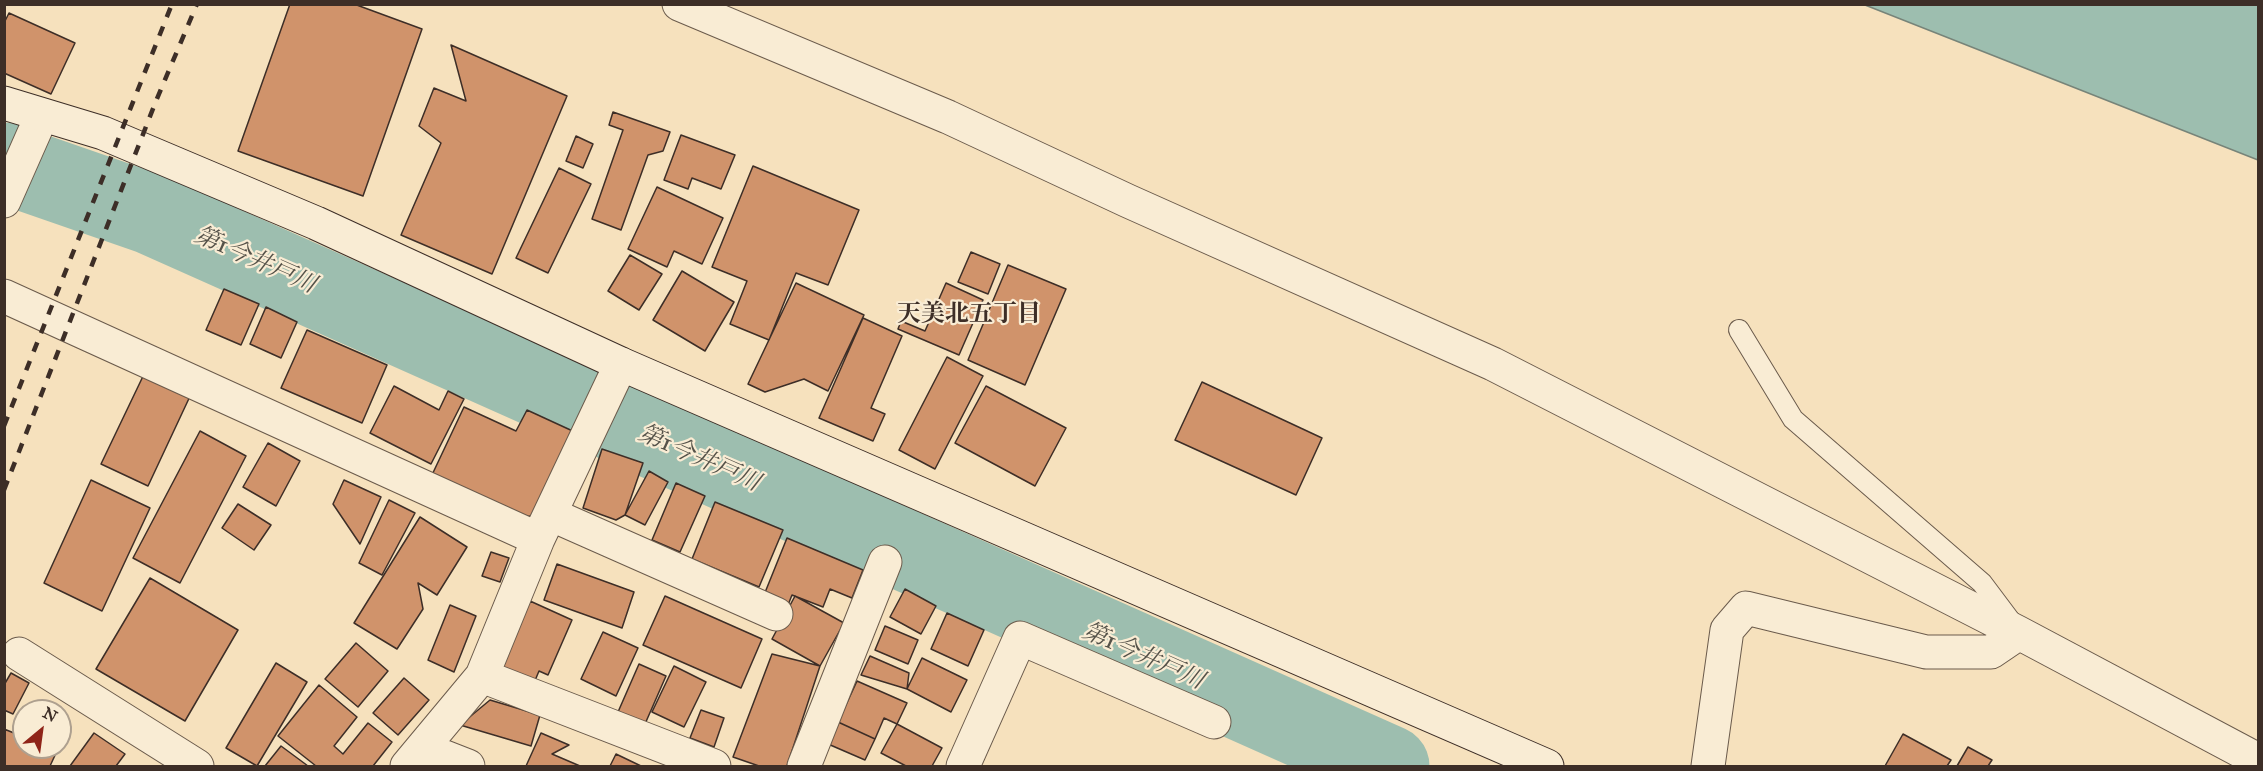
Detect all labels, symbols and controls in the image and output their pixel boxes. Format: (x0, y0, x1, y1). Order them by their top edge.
water label: 第1今井戸川 (190, 221, 320, 301)
district label: 天美北五丁目 (897, 301, 1041, 329)
water label: 第1今井戸川 (634, 419, 764, 499)
water label: 第1今井戸川 (1078, 617, 1208, 697)
north arrow (12, 699, 72, 759)
text: N (39, 703, 61, 726)

